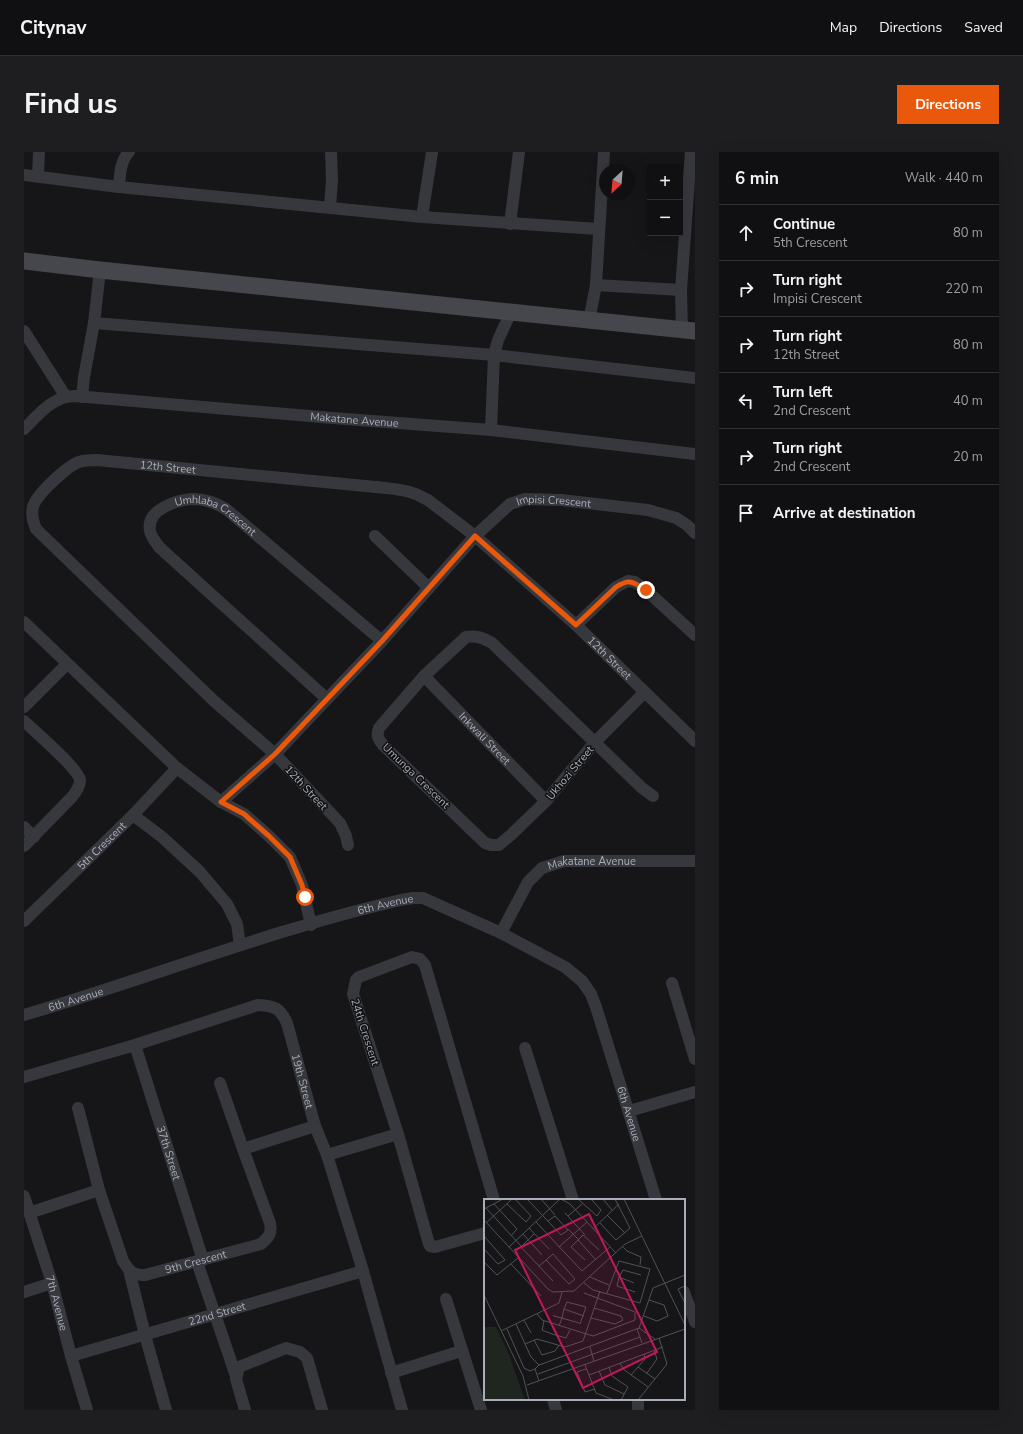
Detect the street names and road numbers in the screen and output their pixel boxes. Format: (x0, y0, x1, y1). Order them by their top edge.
street label: Makatane Avenue (310, 409, 399, 430)
street label: 12th Street (139, 457, 197, 477)
street label: Umhlaba Crescent (173, 491, 260, 539)
street label: Impisi Crescent (514, 491, 592, 511)
street label: 12th Street (584, 633, 635, 683)
street label: Inkwali Street (456, 709, 514, 768)
street label: Umunga Crescent (379, 740, 453, 812)
street label: Ukhozi Street (543, 743, 597, 803)
street label: 12th Street (281, 762, 331, 814)
street label: 5th Crescent (74, 818, 129, 873)
street label: Makatane Avenue (546, 854, 636, 873)
street label: 6th Avenue (356, 891, 414, 918)
street label: 6th Avenue (46, 983, 105, 1015)
street label: 24th Crescent (347, 997, 383, 1067)
street label: 19th Street (288, 1052, 317, 1110)
street label: 6th Avenue (614, 1084, 645, 1143)
street label: 37th Street (153, 1124, 185, 1182)
street label: 9th Crescent (163, 1246, 228, 1277)
street label: 7th Avenue (42, 1273, 72, 1333)
street label: 22nd Street (187, 1298, 247, 1329)

